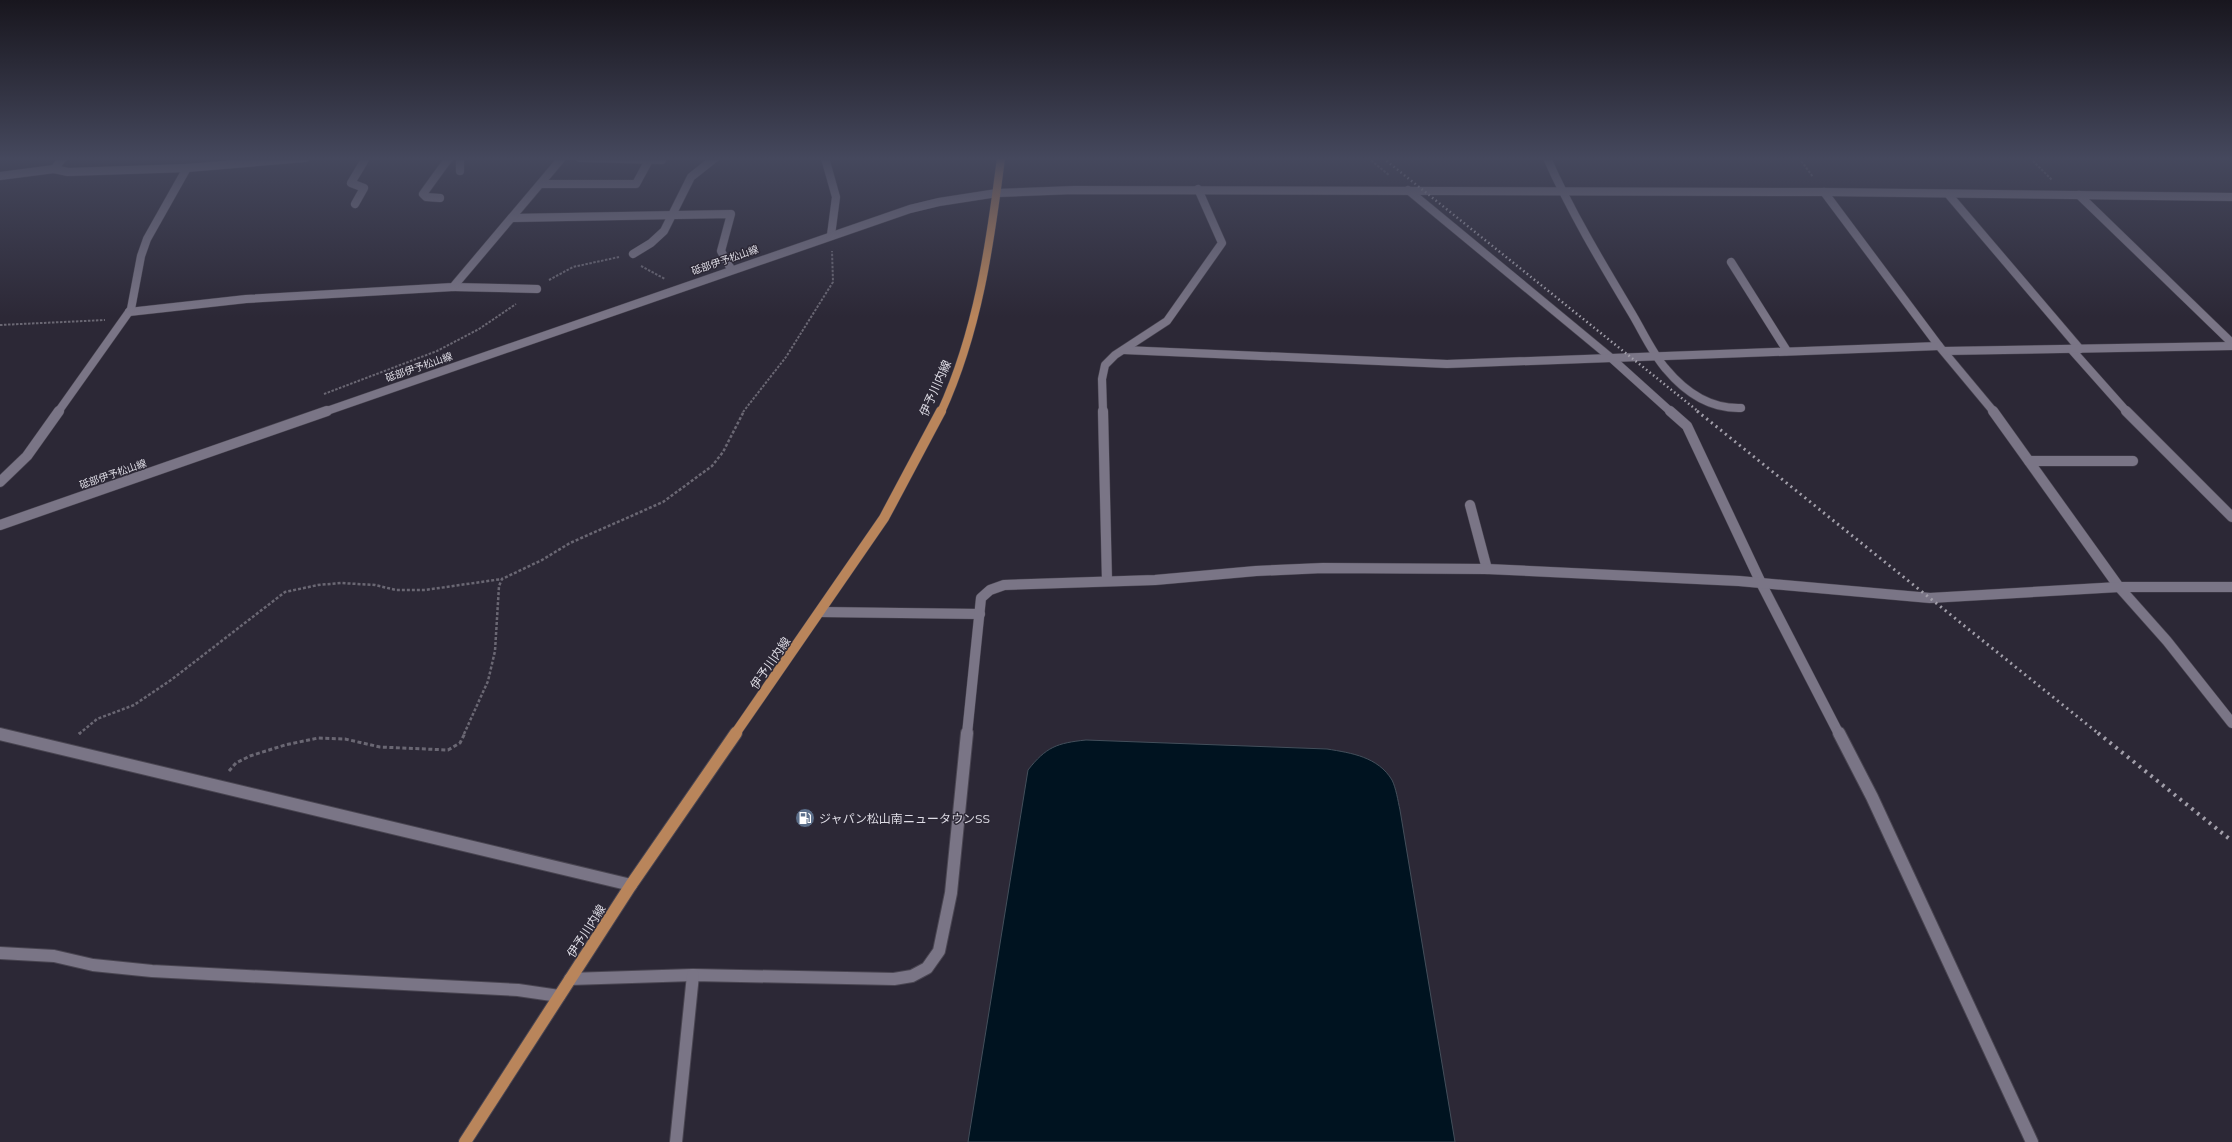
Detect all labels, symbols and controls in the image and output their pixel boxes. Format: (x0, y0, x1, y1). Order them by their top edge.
street label: 砥部伊予松山線 (690, 242, 760, 278)
street label: 砥部伊予松山線 (384, 349, 454, 385)
street label: 伊予川内線 (916, 358, 954, 418)
street label: 砥部伊予松山線 (78, 456, 148, 492)
street label: 伊予川内線 (747, 634, 793, 692)
fuel station icon: ジャパン松山南ニュータウンSS (794, 807, 816, 829)
place label: ジャパン松山南ニュータウンSS (819, 811, 990, 826)
street label: 伊予川内線 (563, 902, 609, 960)

